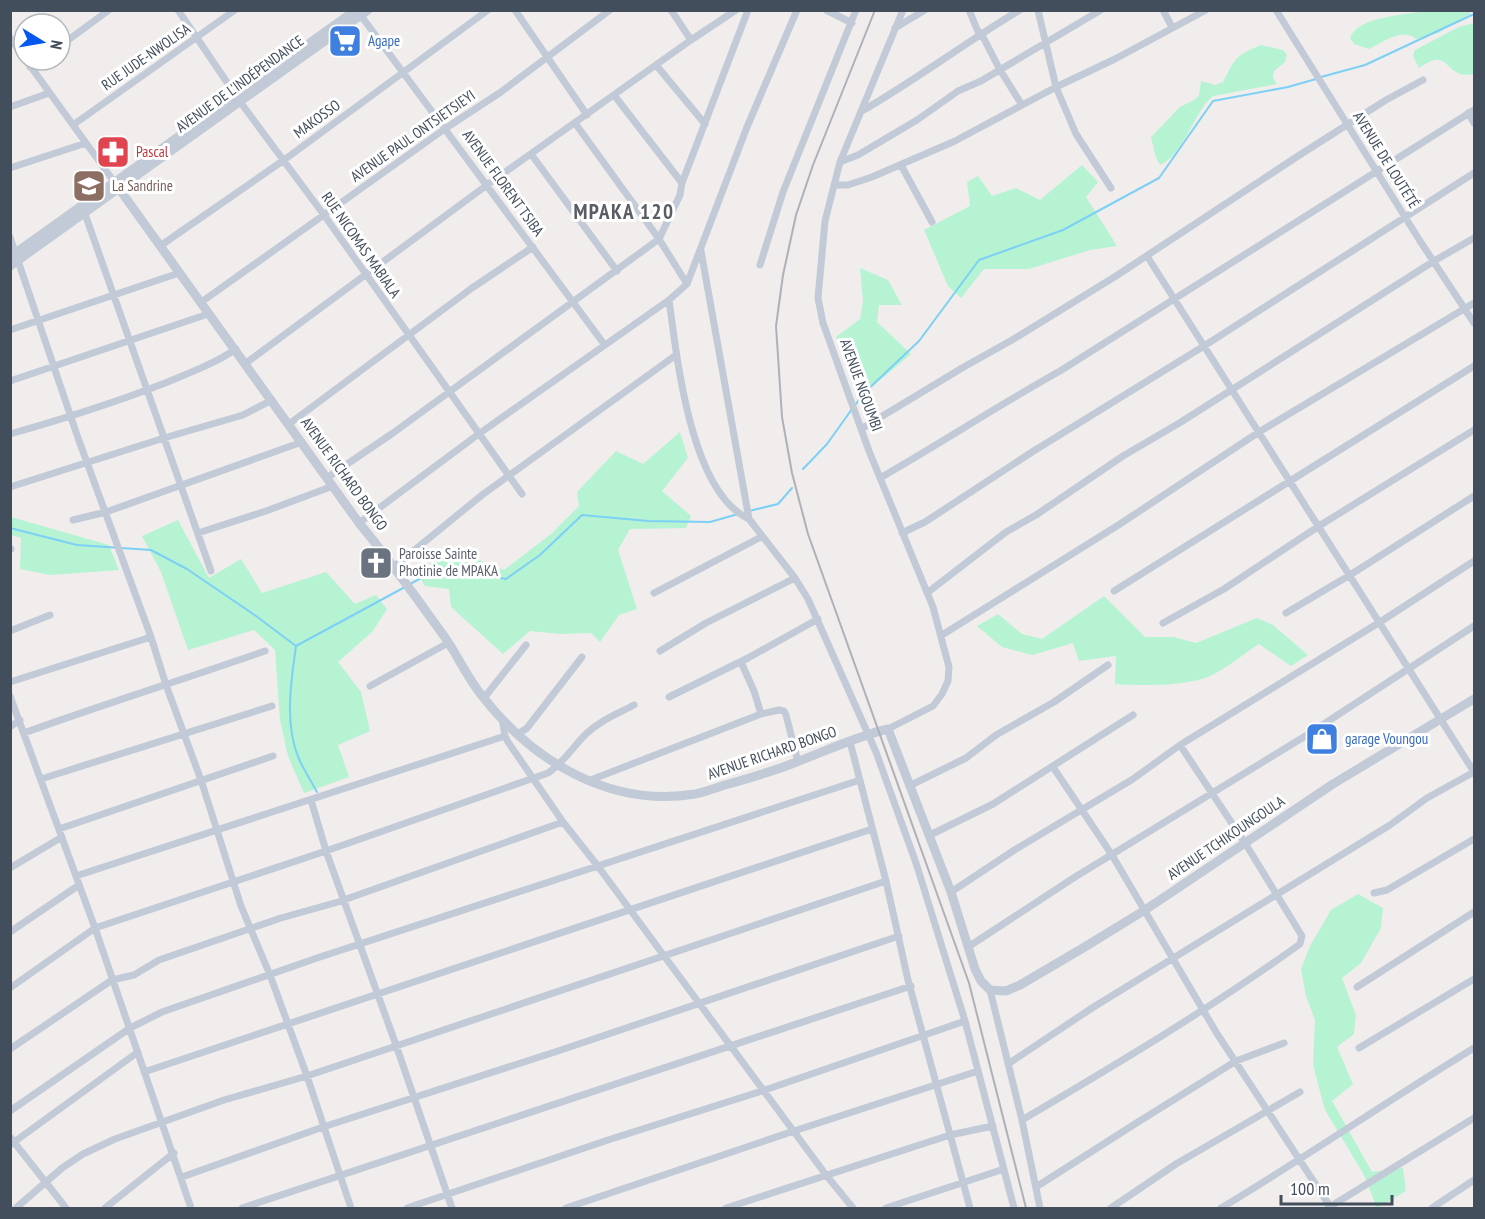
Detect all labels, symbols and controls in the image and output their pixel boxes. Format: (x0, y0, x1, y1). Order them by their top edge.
north arrow (12, 12, 72, 72)
street label: RUE JUDE-NWOLISA (98, 18, 195, 94)
supermarket icon: Agape (327, 23, 363, 59)
street label: AVENUE DE L'INDÉPENDANCE (172, 31, 307, 136)
place label: Agape (368, 31, 400, 50)
text: N (46, 39, 67, 51)
street label: AVENUE PAUL ONTSIETSIEYI (347, 85, 479, 186)
street label: MAKOSSO (290, 95, 344, 142)
street label: AVENUE DE LOUTÉTÉ (1349, 108, 1424, 212)
street label: AVENUE FLORENT TSIBA (458, 126, 549, 240)
pharmacy icon: Pascal (95, 134, 131, 170)
place label: Pascal (136, 142, 169, 161)
school or university icon: La Sandrine (71, 168, 107, 204)
place label: La Sandrine (112, 176, 173, 195)
street label: RUE NICOMAS MABIALA (318, 188, 406, 302)
district label: MPAKA 120 (573, 198, 675, 225)
street label: AVENUE NGOUMBI (836, 336, 887, 434)
street label: AVENUE RICHARD BONGO (297, 413, 392, 534)
place label: Paroisse Sainte Photinie de MPAKA (399, 544, 499, 580)
church icon: Paroisse Sainte Photinie de MPAKA (358, 545, 394, 581)
shop icon: garage Voungou (1304, 721, 1340, 757)
street label: AVENUE RICHARD BONGO (705, 722, 839, 784)
place label: garage Voungou (1345, 729, 1428, 748)
street label: AVENUE TCHIKOUNGOULA (1163, 791, 1289, 884)
scale bar (1281, 1168, 1392, 1206)
text: 100 m (1290, 1177, 1330, 1200)

